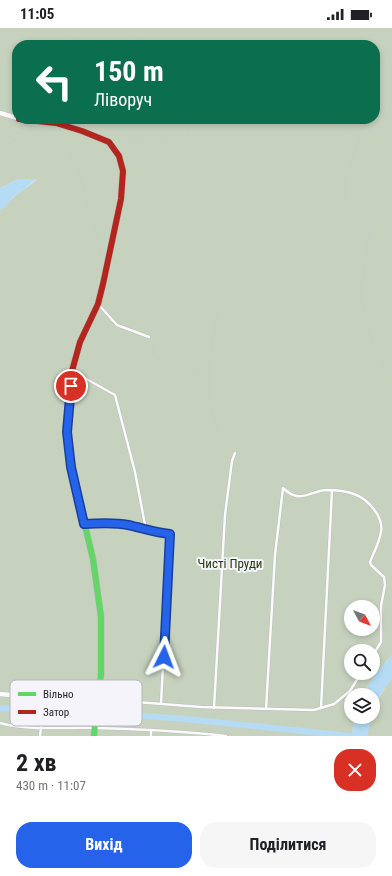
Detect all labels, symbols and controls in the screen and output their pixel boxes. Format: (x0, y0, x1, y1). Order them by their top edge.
text: 11:05 (20, 5, 54, 23)
text: 150 m (94, 55, 164, 88)
icon: left (28, 56, 80, 108)
text: Ліворуч (94, 89, 152, 110)
pin (54, 369, 88, 403)
icon: arrive (60, 375, 82, 397)
park label: Чисті Пруди (198, 556, 263, 571)
north arrow (344, 600, 380, 636)
map controls (344, 600, 380, 724)
position arrow (143, 636, 185, 678)
button: search (344, 644, 380, 680)
legend (10, 680, 142, 726)
text: Вільно (43, 688, 74, 701)
button: layers (344, 688, 380, 724)
text: Затор (43, 706, 69, 719)
text: 2 хв (16, 749, 56, 777)
button: close (334, 749, 376, 791)
text: 430 m · 11:07 (16, 778, 86, 793)
button: Вихід (16, 822, 192, 868)
button: Поділитися (200, 822, 376, 868)

